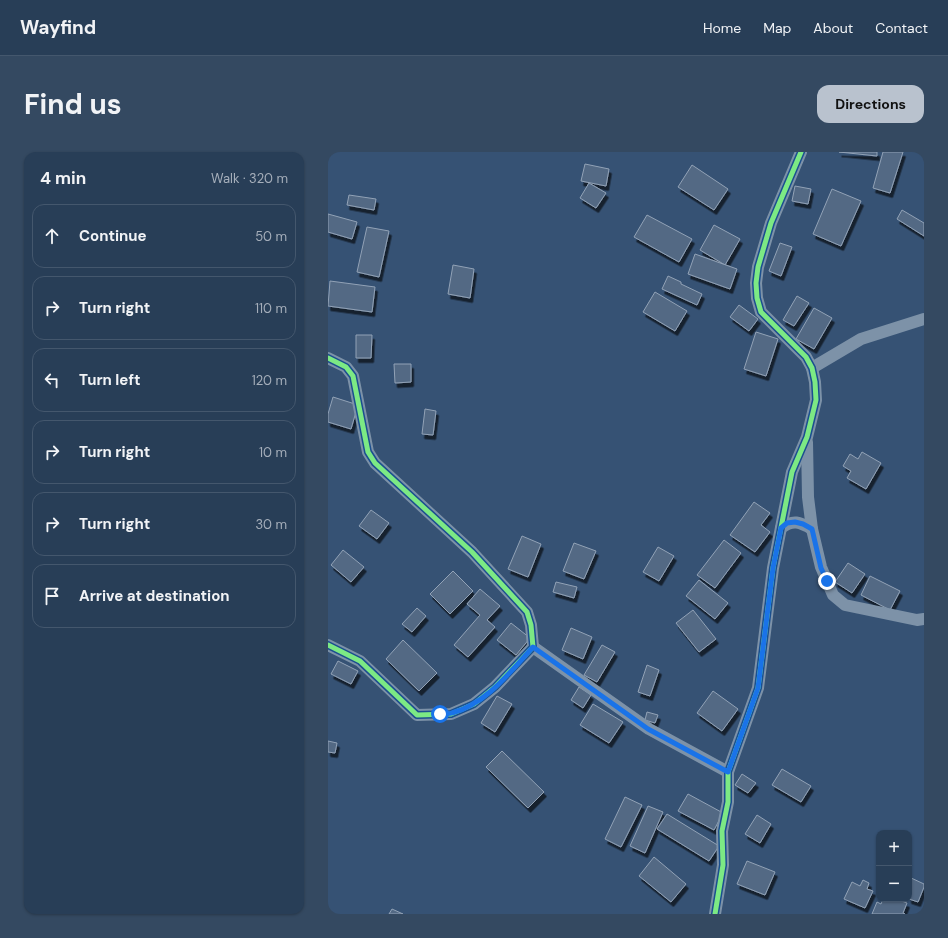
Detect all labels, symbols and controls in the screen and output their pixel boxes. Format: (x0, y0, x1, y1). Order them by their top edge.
text: Wayfind (20, 15, 96, 40)
text: Home (703, 19, 741, 37)
text: Map (763, 19, 791, 37)
text: About (813, 19, 853, 37)
text: Contact (875, 19, 928, 37)
button: Directions (817, 85, 924, 123)
text: Find us (24, 86, 122, 123)
text: 4 min (40, 167, 86, 189)
text: Walk · 320 m (211, 170, 288, 187)
icon: ahead (41, 225, 63, 247)
text: Continue (79, 226, 147, 246)
text: 50 m (255, 228, 287, 245)
icon: right (41, 297, 63, 319)
text: Turn right (79, 298, 150, 318)
text: 110 m (255, 300, 287, 317)
icon: left (41, 369, 63, 391)
text: Turn left (79, 370, 140, 390)
text: 120 m (252, 372, 287, 389)
icon: right (41, 441, 63, 463)
text: Turn right (79, 442, 150, 462)
text: 10 m (259, 444, 287, 461)
icon: right (41, 513, 63, 535)
text: Turn right (79, 514, 150, 534)
text: 30 m (255, 516, 287, 533)
route end (818, 572, 836, 590)
icon: arrive (41, 585, 63, 607)
text: Arrive at destination (79, 586, 230, 606)
route start (431, 705, 449, 723)
map controls (876, 830, 912, 902)
button: + (876, 830, 912, 866)
button: − (876, 866, 912, 902)

